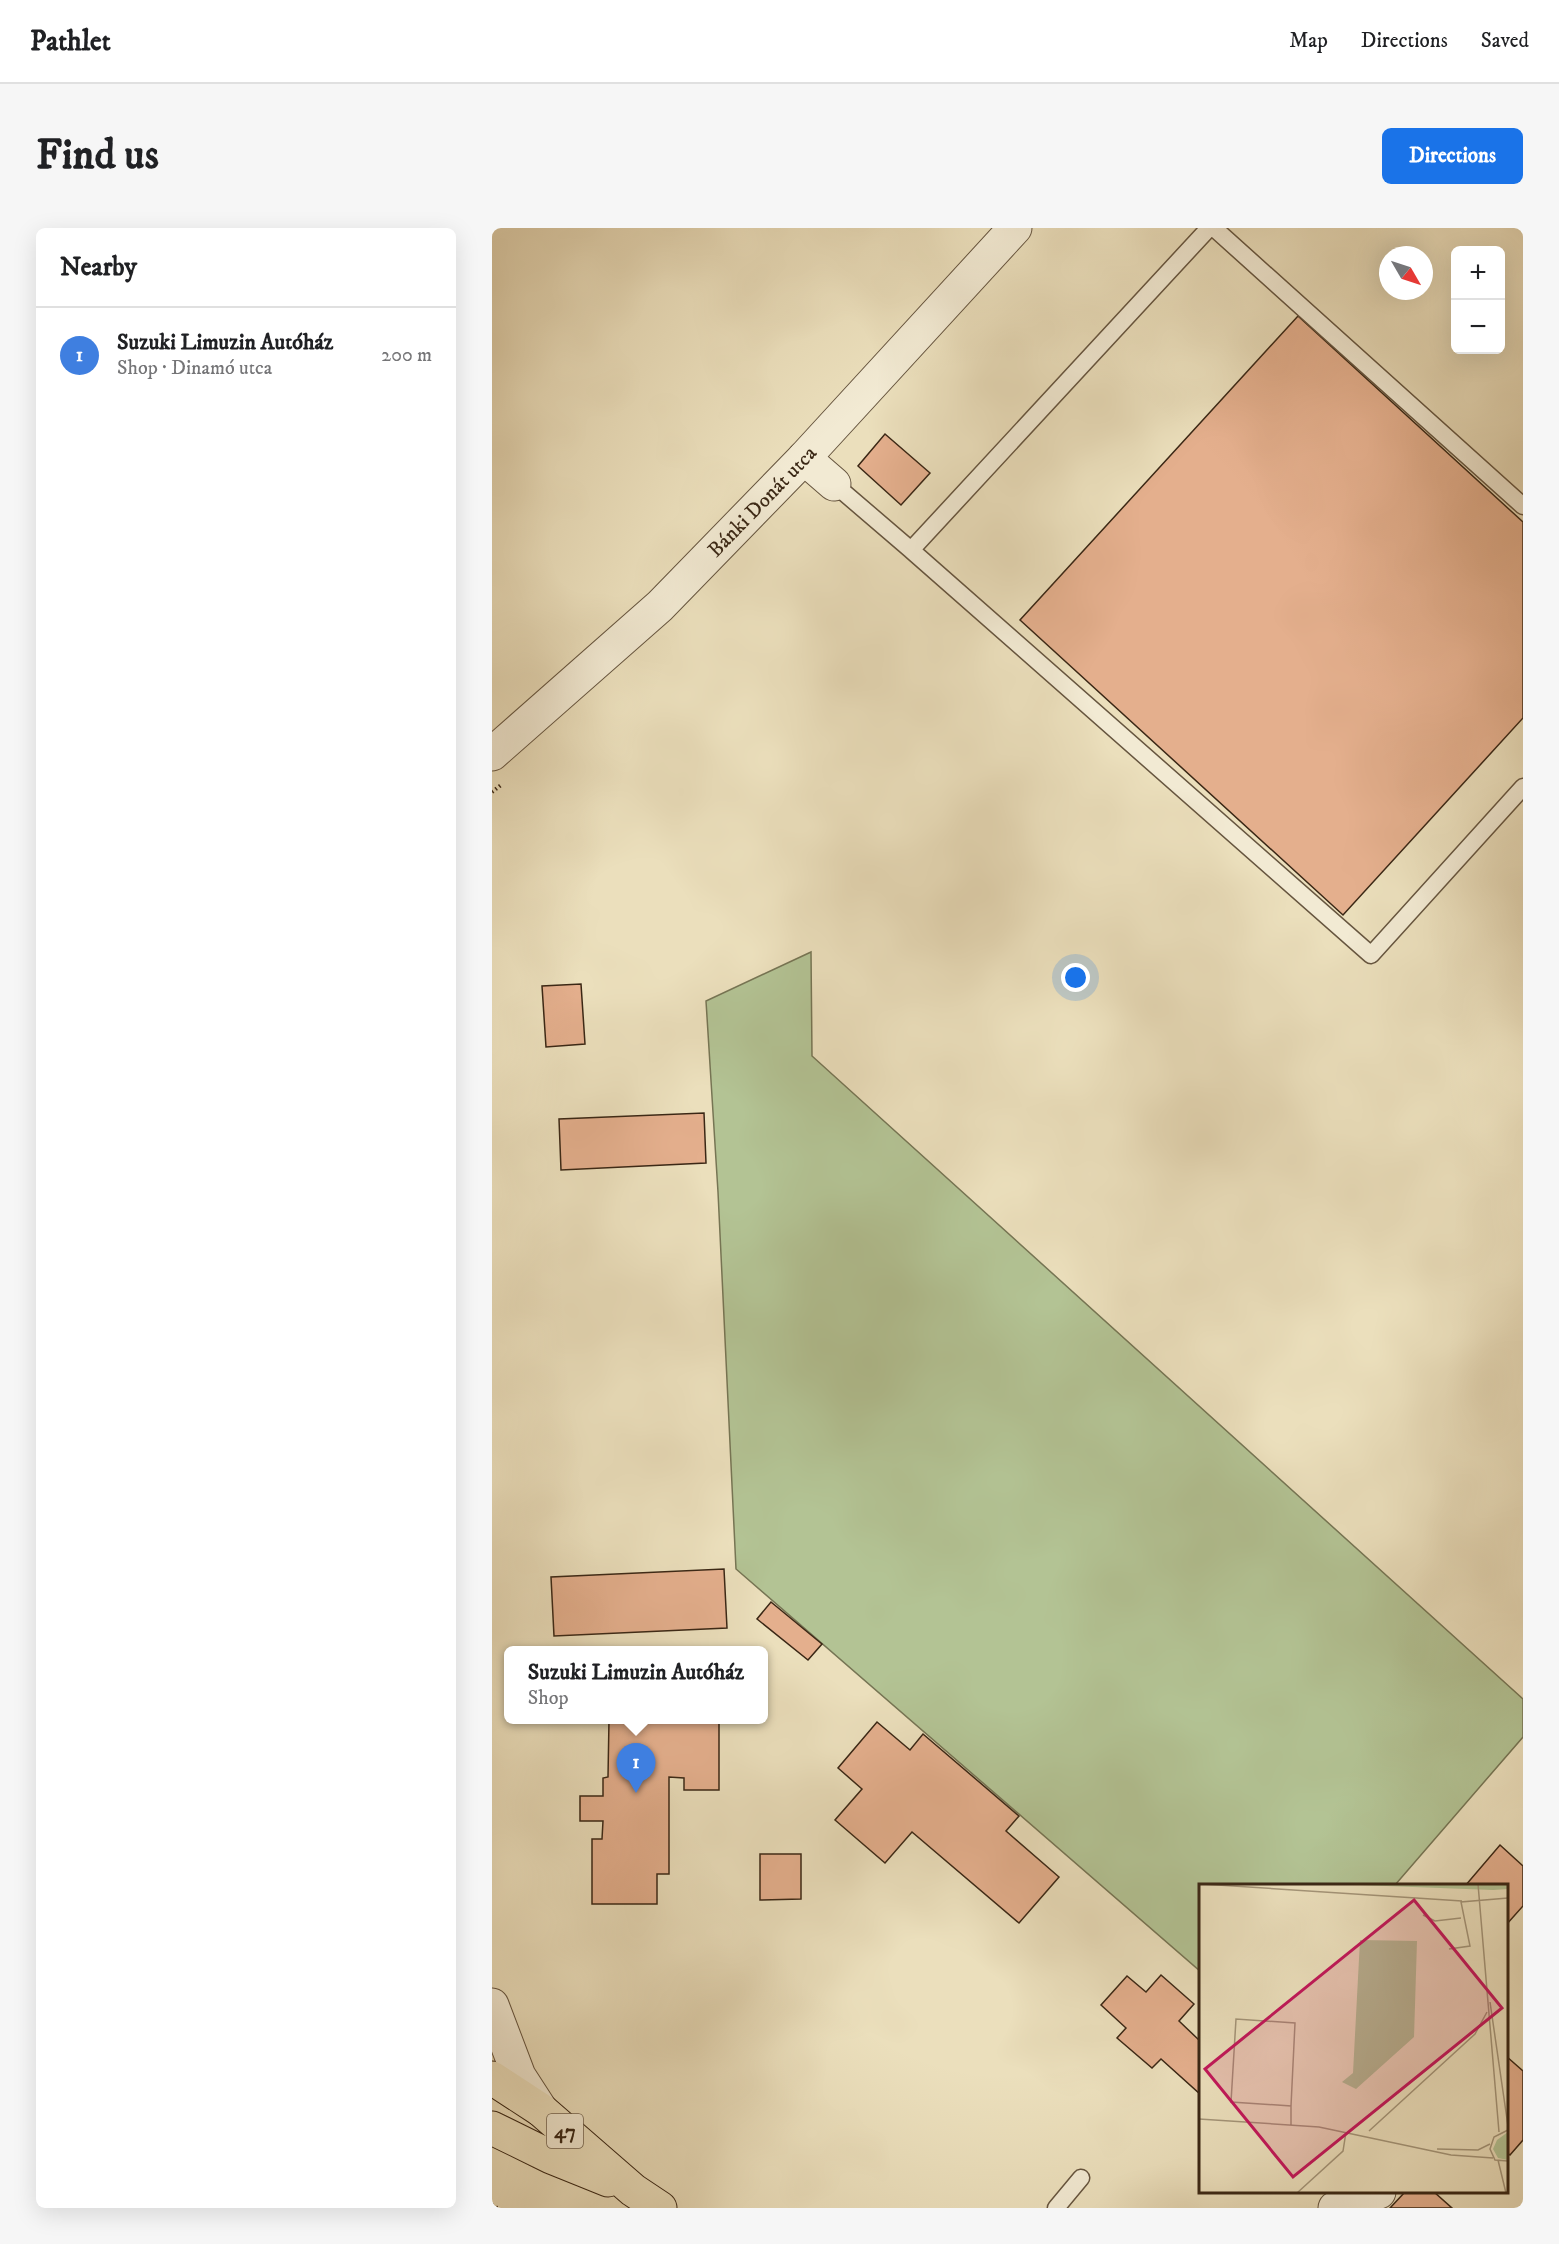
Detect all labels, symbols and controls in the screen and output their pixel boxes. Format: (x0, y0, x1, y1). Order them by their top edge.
text: Pathlet (30, 24, 111, 59)
text: Map (1289, 28, 1328, 54)
text: Directions (1361, 28, 1448, 54)
text: Saved (1481, 28, 1529, 54)
button: Directions (1382, 128, 1523, 184)
text: Find us (36, 130, 159, 182)
north arrow (1379, 246, 1433, 300)
map controls (1451, 246, 1505, 354)
button: + (1451, 246, 1505, 300)
text: Nearby (60, 251, 137, 284)
button: − (1451, 300, 1505, 354)
text: Suzuki Limuzin Autóház (117, 329, 333, 356)
text: 1 (76, 343, 83, 368)
text: 200 m (381, 343, 432, 368)
text: Shop · Dinamó utca (117, 356, 272, 381)
street label: Bánki Donát utca (703, 441, 823, 563)
your location (1061, 963, 1090, 992)
popup (504, 1646, 768, 1724)
text: Suzuki Limuzin Autóház (528, 1659, 744, 1686)
text: Shop (528, 1686, 569, 1711)
pin: 1 (616, 1744, 656, 1793)
inset map (1199, 1884, 1508, 2193)
road number: 47 (547, 2114, 583, 2148)

